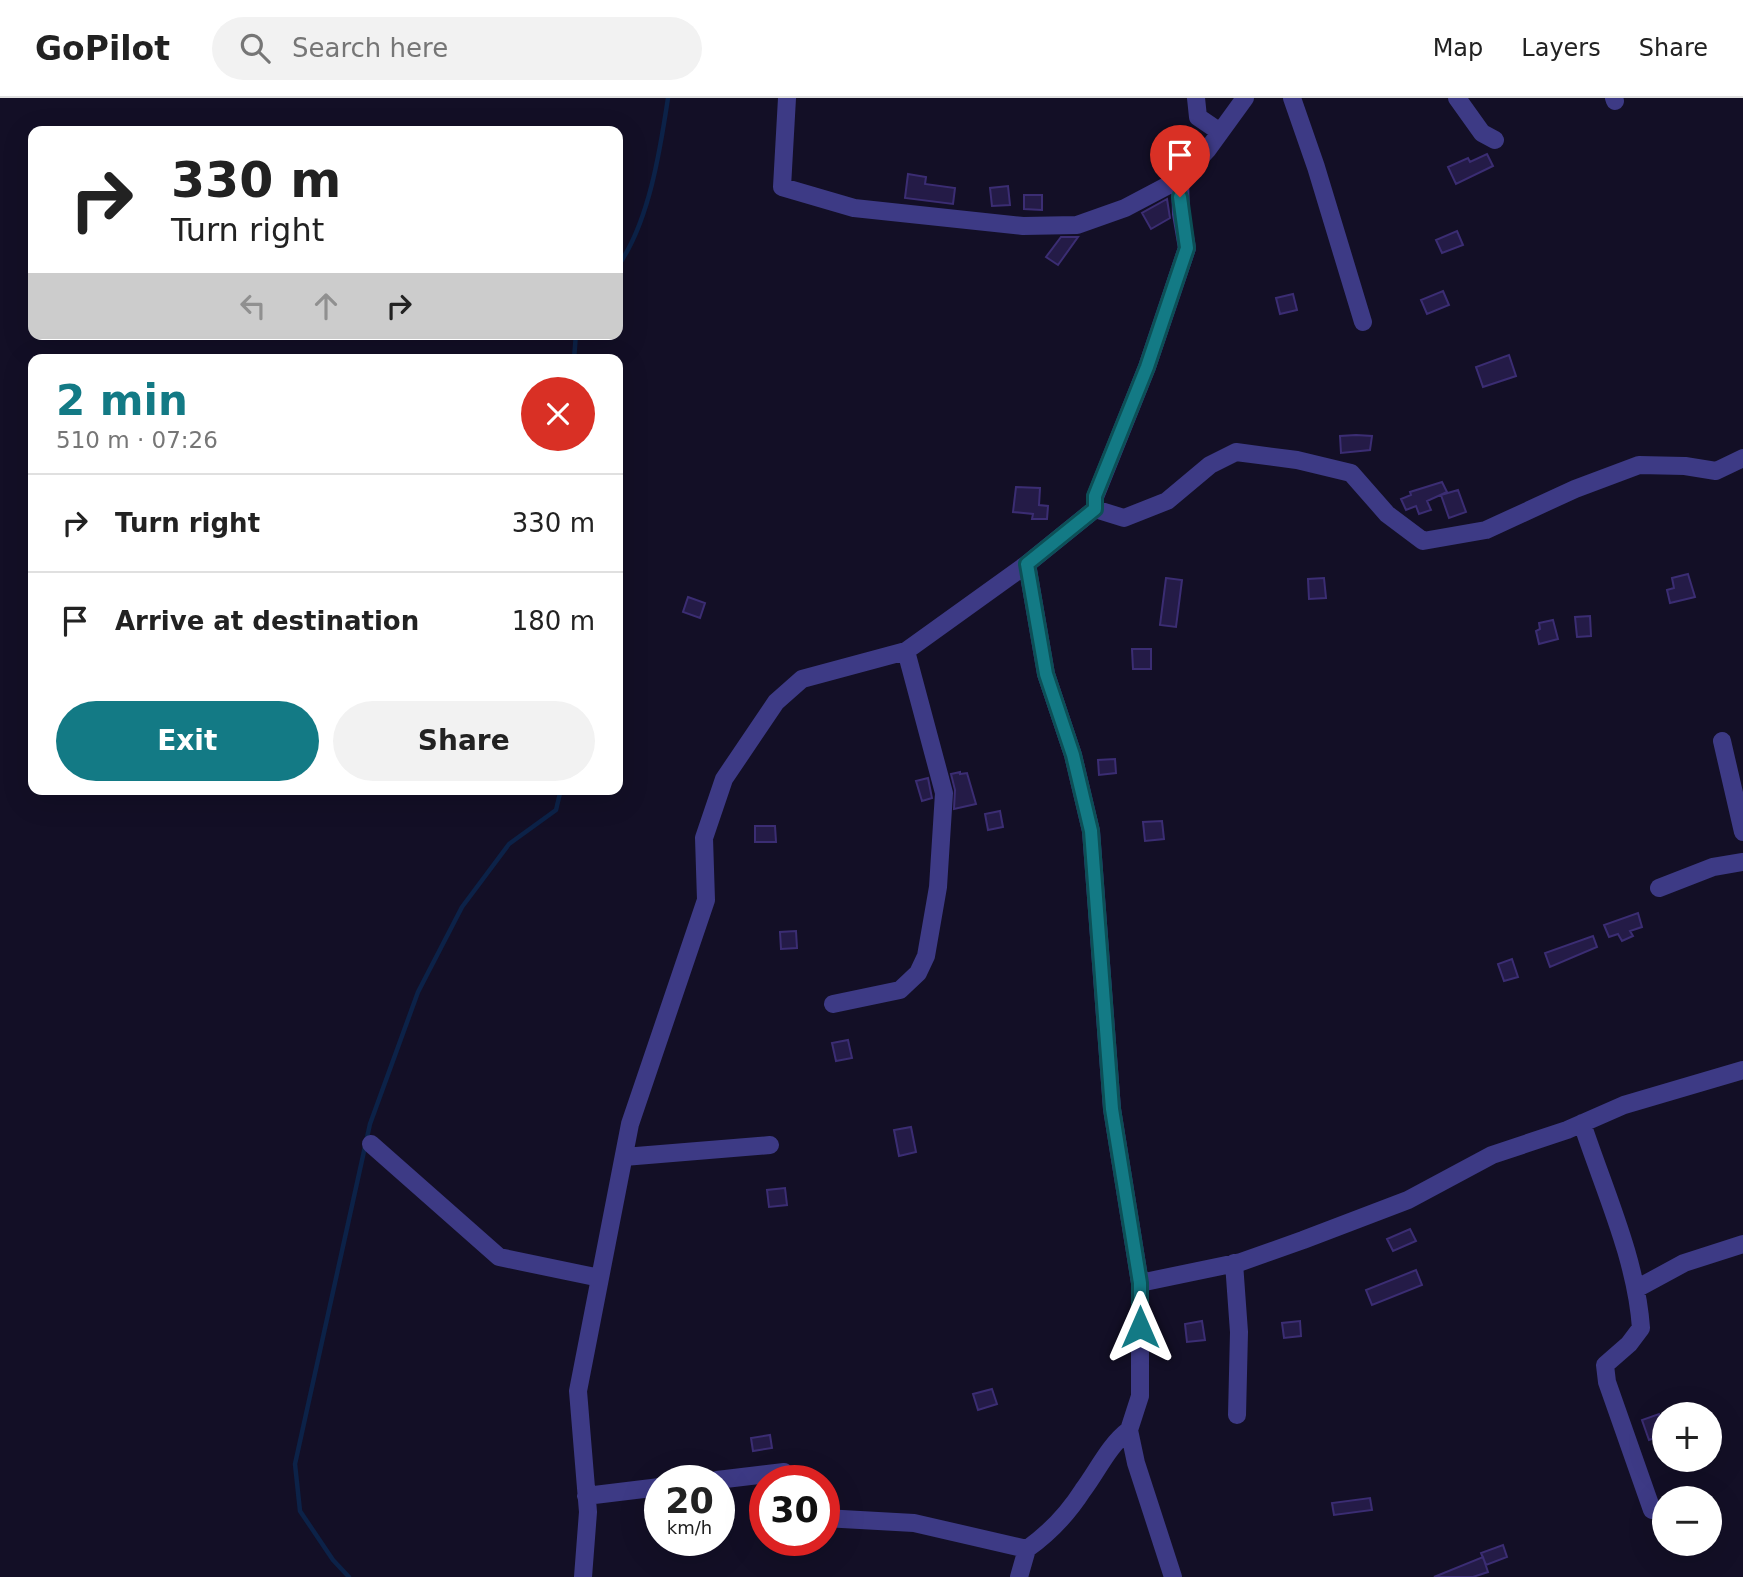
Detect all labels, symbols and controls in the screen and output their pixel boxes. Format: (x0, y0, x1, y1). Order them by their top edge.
search box (212, 17, 702, 80)
text: GoPilot (35, 29, 170, 68)
icon: search (236, 29, 274, 67)
text: Search here (292, 33, 448, 63)
text: Map (1433, 34, 1483, 62)
text: Layers (1521, 34, 1601, 62)
text: Share (1639, 34, 1708, 62)
pin (1150, 125, 1210, 197)
icon: arrive (1161, 136, 1199, 174)
text: 330 m (171, 152, 341, 209)
icon: right (56, 154, 147, 245)
text: Turn right (171, 211, 324, 249)
icon: left (234, 287, 272, 325)
icon: ahead (307, 287, 345, 325)
icon: right (380, 287, 418, 325)
text: 2 min (56, 376, 188, 425)
button: close (521, 377, 595, 451)
text: 510 m · 07:26 (56, 427, 218, 453)
icon: right (56, 504, 94, 542)
text: Turn right (115, 508, 260, 538)
text: 330 m (512, 508, 595, 538)
icon: arrive (56, 602, 94, 640)
text: Arrive at destination (115, 606, 419, 636)
text: 180 m (512, 606, 595, 636)
button: Exit (56, 701, 319, 781)
button: Share (333, 701, 595, 781)
position arrow (1103, 1290, 1177, 1364)
map controls (1652, 1402, 1722, 1556)
button: + (1652, 1402, 1722, 1472)
speed limit sign: 30 (749, 1465, 840, 1556)
text: 20 (665, 1481, 714, 1521)
button: − (1652, 1486, 1722, 1556)
text: km/h (667, 1517, 712, 1538)

